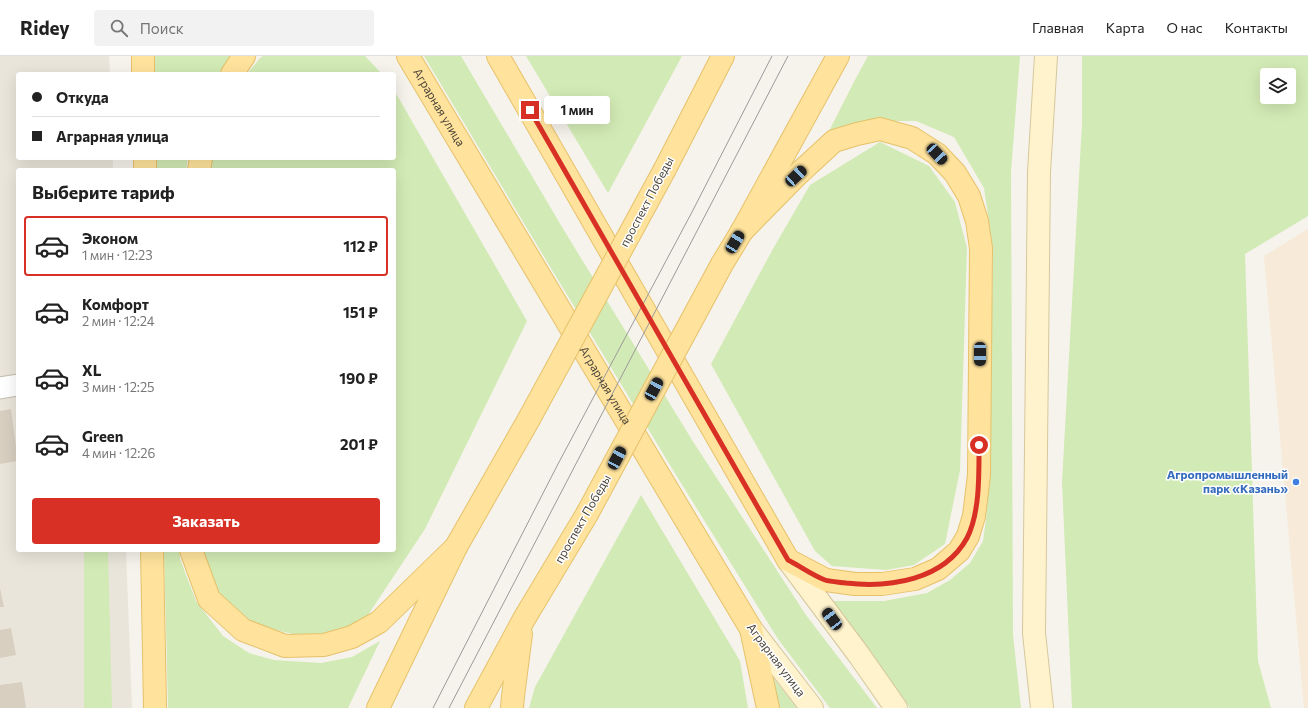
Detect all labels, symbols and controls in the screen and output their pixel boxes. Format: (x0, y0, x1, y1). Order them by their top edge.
search box (94, 10, 374, 46)
text: Ridey (20, 16, 70, 39)
icon: search (108, 17, 130, 39)
text: Поиск (140, 19, 184, 37)
text: Главная (1032, 19, 1084, 36)
text: Карта (1106, 19, 1144, 36)
text: О нас (1166, 19, 1203, 36)
text: Контакты (1225, 19, 1288, 36)
street label: Аграрная улица (411, 65, 468, 148)
map controls (1260, 68, 1296, 104)
button: layers (1260, 68, 1296, 104)
text: Откуда (56, 88, 109, 106)
callout: 1 мин (544, 96, 610, 124)
route end (521, 101, 539, 119)
text: 1 мин (560, 102, 594, 118)
text: Аграрная улица (56, 127, 169, 145)
car (924, 141, 950, 167)
street label: проспект Победы (616, 154, 676, 249)
car (783, 163, 809, 189)
text: Выберите тариф (32, 181, 175, 203)
icon: car (34, 228, 70, 264)
text: Эконом (82, 229, 138, 247)
car (724, 229, 746, 255)
text: 112 ₽ (343, 237, 378, 255)
text: 1 мин · 12:23 (82, 247, 153, 263)
icon: car (34, 294, 70, 330)
text: Комфорт (82, 295, 149, 313)
text: 151 ₽ (343, 303, 378, 321)
text: 2 мин · 12:24 (82, 313, 154, 329)
car (974, 342, 986, 366)
street label: Аграрная улица (577, 343, 635, 426)
icon: car (34, 360, 70, 396)
text: XL (82, 361, 101, 379)
text: 190 ₽ (339, 369, 378, 387)
car (643, 376, 665, 402)
text: 3 мин · 12:25 (82, 379, 155, 395)
icon: car (34, 426, 70, 462)
text: Green (82, 427, 123, 445)
text: 201 ₽ (340, 435, 378, 453)
route start (970, 436, 988, 454)
text: 4 мин · 12:26 (82, 445, 155, 461)
car (606, 445, 628, 471)
place label: Агропромышленный парк «Казань» (1167, 467, 1288, 495)
street label: проспект Победы (551, 472, 613, 565)
marker: Агропромышленный парк «Казань» (1291, 477, 1301, 487)
button: Заказать (32, 498, 380, 544)
car (820, 606, 844, 632)
street label: Аграрная улица (745, 620, 809, 699)

